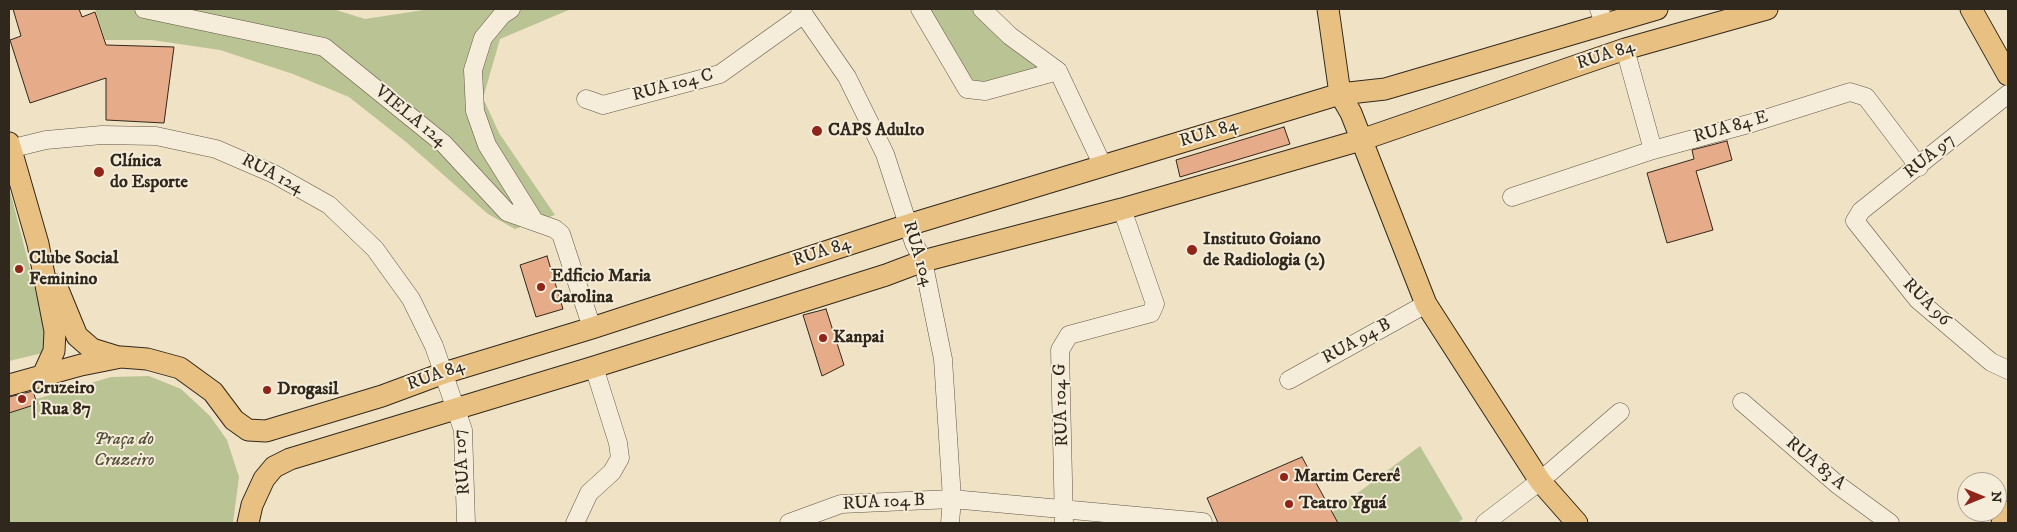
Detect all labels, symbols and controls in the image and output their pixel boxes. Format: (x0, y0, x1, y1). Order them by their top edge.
street label: RUA 84 (1574, 36, 1638, 76)
street label: RUA 104 C (630, 65, 716, 107)
street label: VIELA 124 (370, 82, 450, 152)
street label: RUA 84 E (1691, 107, 1771, 149)
street label: RUA 84 (1177, 115, 1241, 153)
place label: CAPS Adulto (828, 120, 924, 142)
marker: CAPS Adulto (810, 124, 824, 138)
street label: RUA 97 (1900, 130, 1960, 184)
street label: RUA 124 (238, 150, 306, 200)
place label: Clínica do Esporte (110, 151, 188, 193)
marker: Clínica do Esporte (92, 165, 106, 179)
street label: RUA 104 (897, 219, 937, 289)
place label: Instituto Goiano de Radiologia (2) (1203, 229, 1325, 272)
street label: RUA 84 (790, 233, 854, 273)
marker: Instituto Goiano de Radiologia (2) (1185, 243, 1199, 257)
place label: Clube Social Feminino (29, 248, 118, 290)
marker: Clube Social Feminino (13, 263, 25, 275)
place label: Edficio Maria Carolina (551, 266, 651, 308)
street label: RUA 96 (1898, 275, 1954, 331)
marker: Edficio Maria Carolina (535, 281, 547, 293)
street label: RUA 94 B (1319, 314, 1395, 370)
place label: Kanpai (833, 327, 884, 349)
marker: Kanpai (817, 332, 829, 344)
street label: RUA 84 (404, 356, 468, 396)
street label: RUA 104 G (1050, 363, 1074, 447)
place label: Cruzeiro | Rua 87 (32, 378, 95, 420)
place label: Drogasil (277, 379, 338, 401)
marker: Drogasil (261, 384, 273, 396)
marker: Cruzeiro | Rua 87 (16, 393, 28, 405)
street label: RUA 107 (450, 428, 476, 496)
park label: Praça do Cruzeiro (94, 429, 154, 472)
street label: RUA 83 A (1781, 433, 1849, 495)
place label: Martim Cererê (1294, 466, 1400, 488)
marker: Martim Cererê (1278, 471, 1290, 483)
north arrow (1957, 472, 2007, 522)
street label: RUA 104 B (842, 490, 926, 516)
text: N (1987, 491, 2005, 503)
place label: Teatro Yguá (1299, 493, 1386, 515)
marker: Teatro Yguá (1283, 498, 1295, 510)

